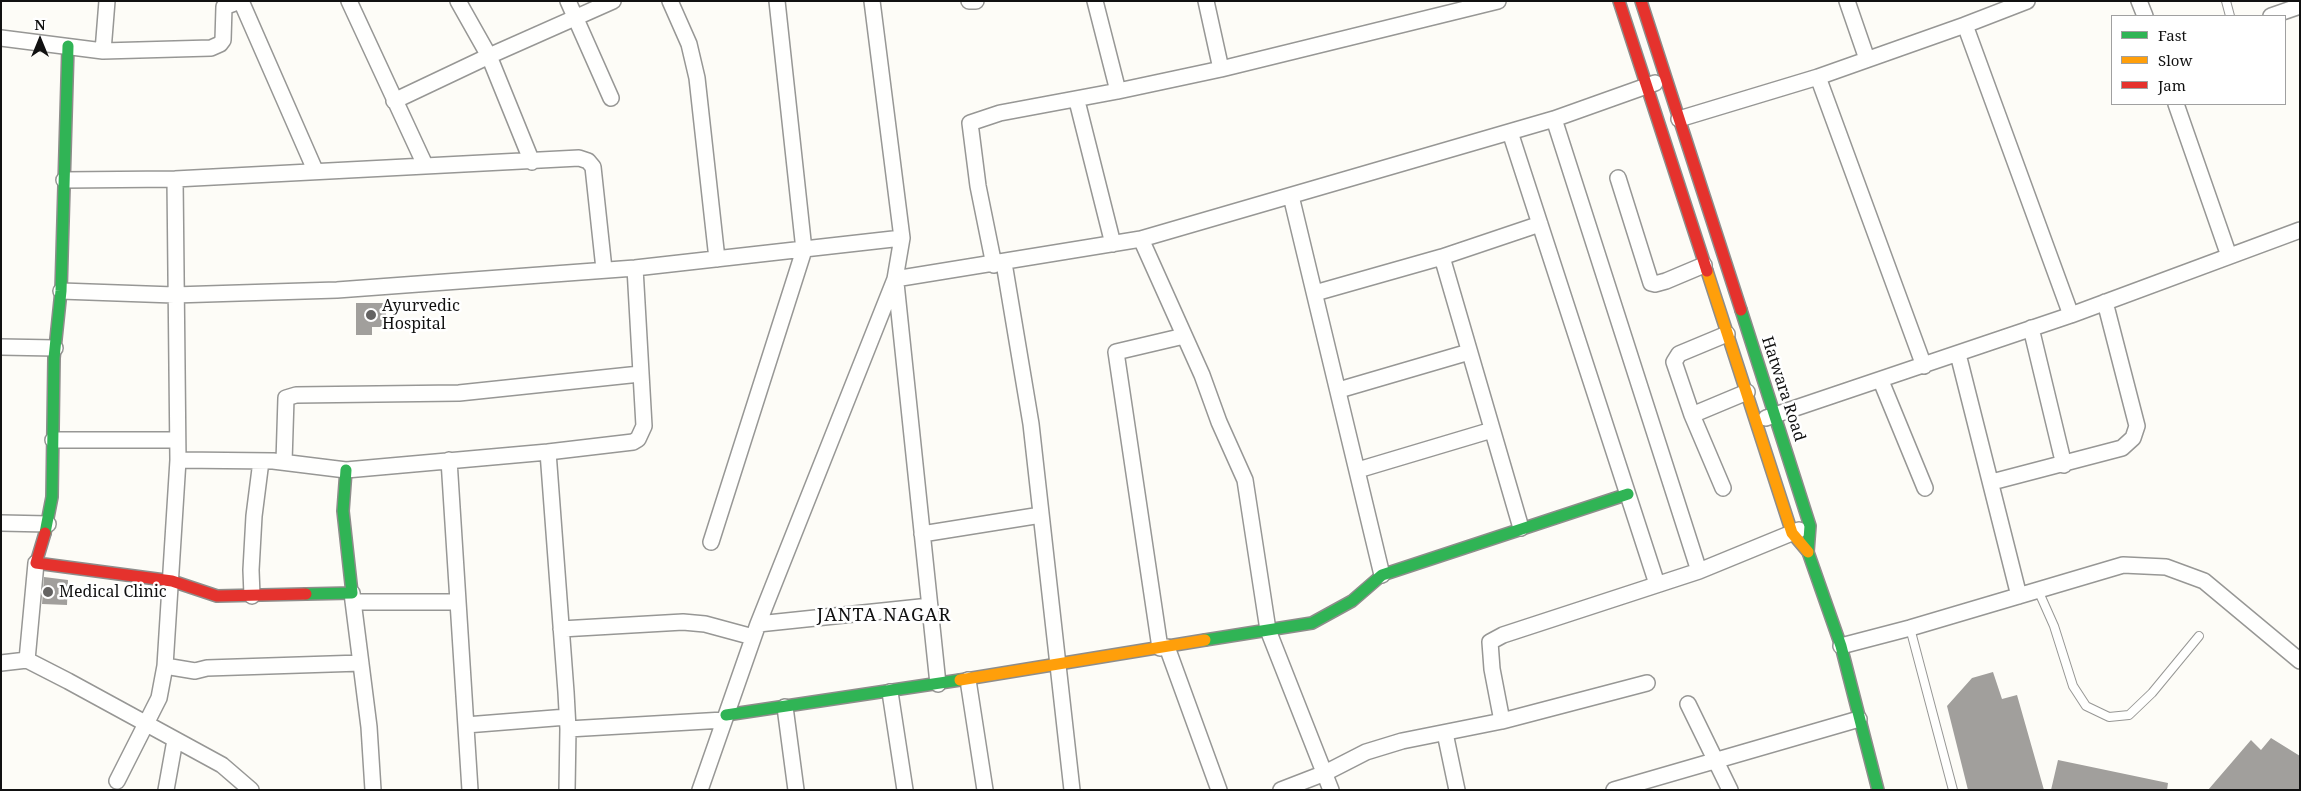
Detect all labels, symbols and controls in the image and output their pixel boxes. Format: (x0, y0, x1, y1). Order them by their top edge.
north arrow (15, 15, 65, 65)
text: N (34, 15, 46, 34)
legend (2111, 15, 2286, 105)
text: Fast (2158, 25, 2187, 45)
text: Slow (2158, 50, 2192, 70)
text: Jam (2158, 75, 2186, 95)
place label: Ayurvedic Hospital (382, 296, 460, 334)
marker: Ayurvedic Hospital (364, 308, 378, 322)
street label: Hatwara Road (1757, 334, 1809, 444)
place label: Medical Clinic (59, 582, 167, 602)
marker: Medical Clinic (41, 585, 55, 599)
district label: JANTA NAGAR (815, 605, 953, 627)

